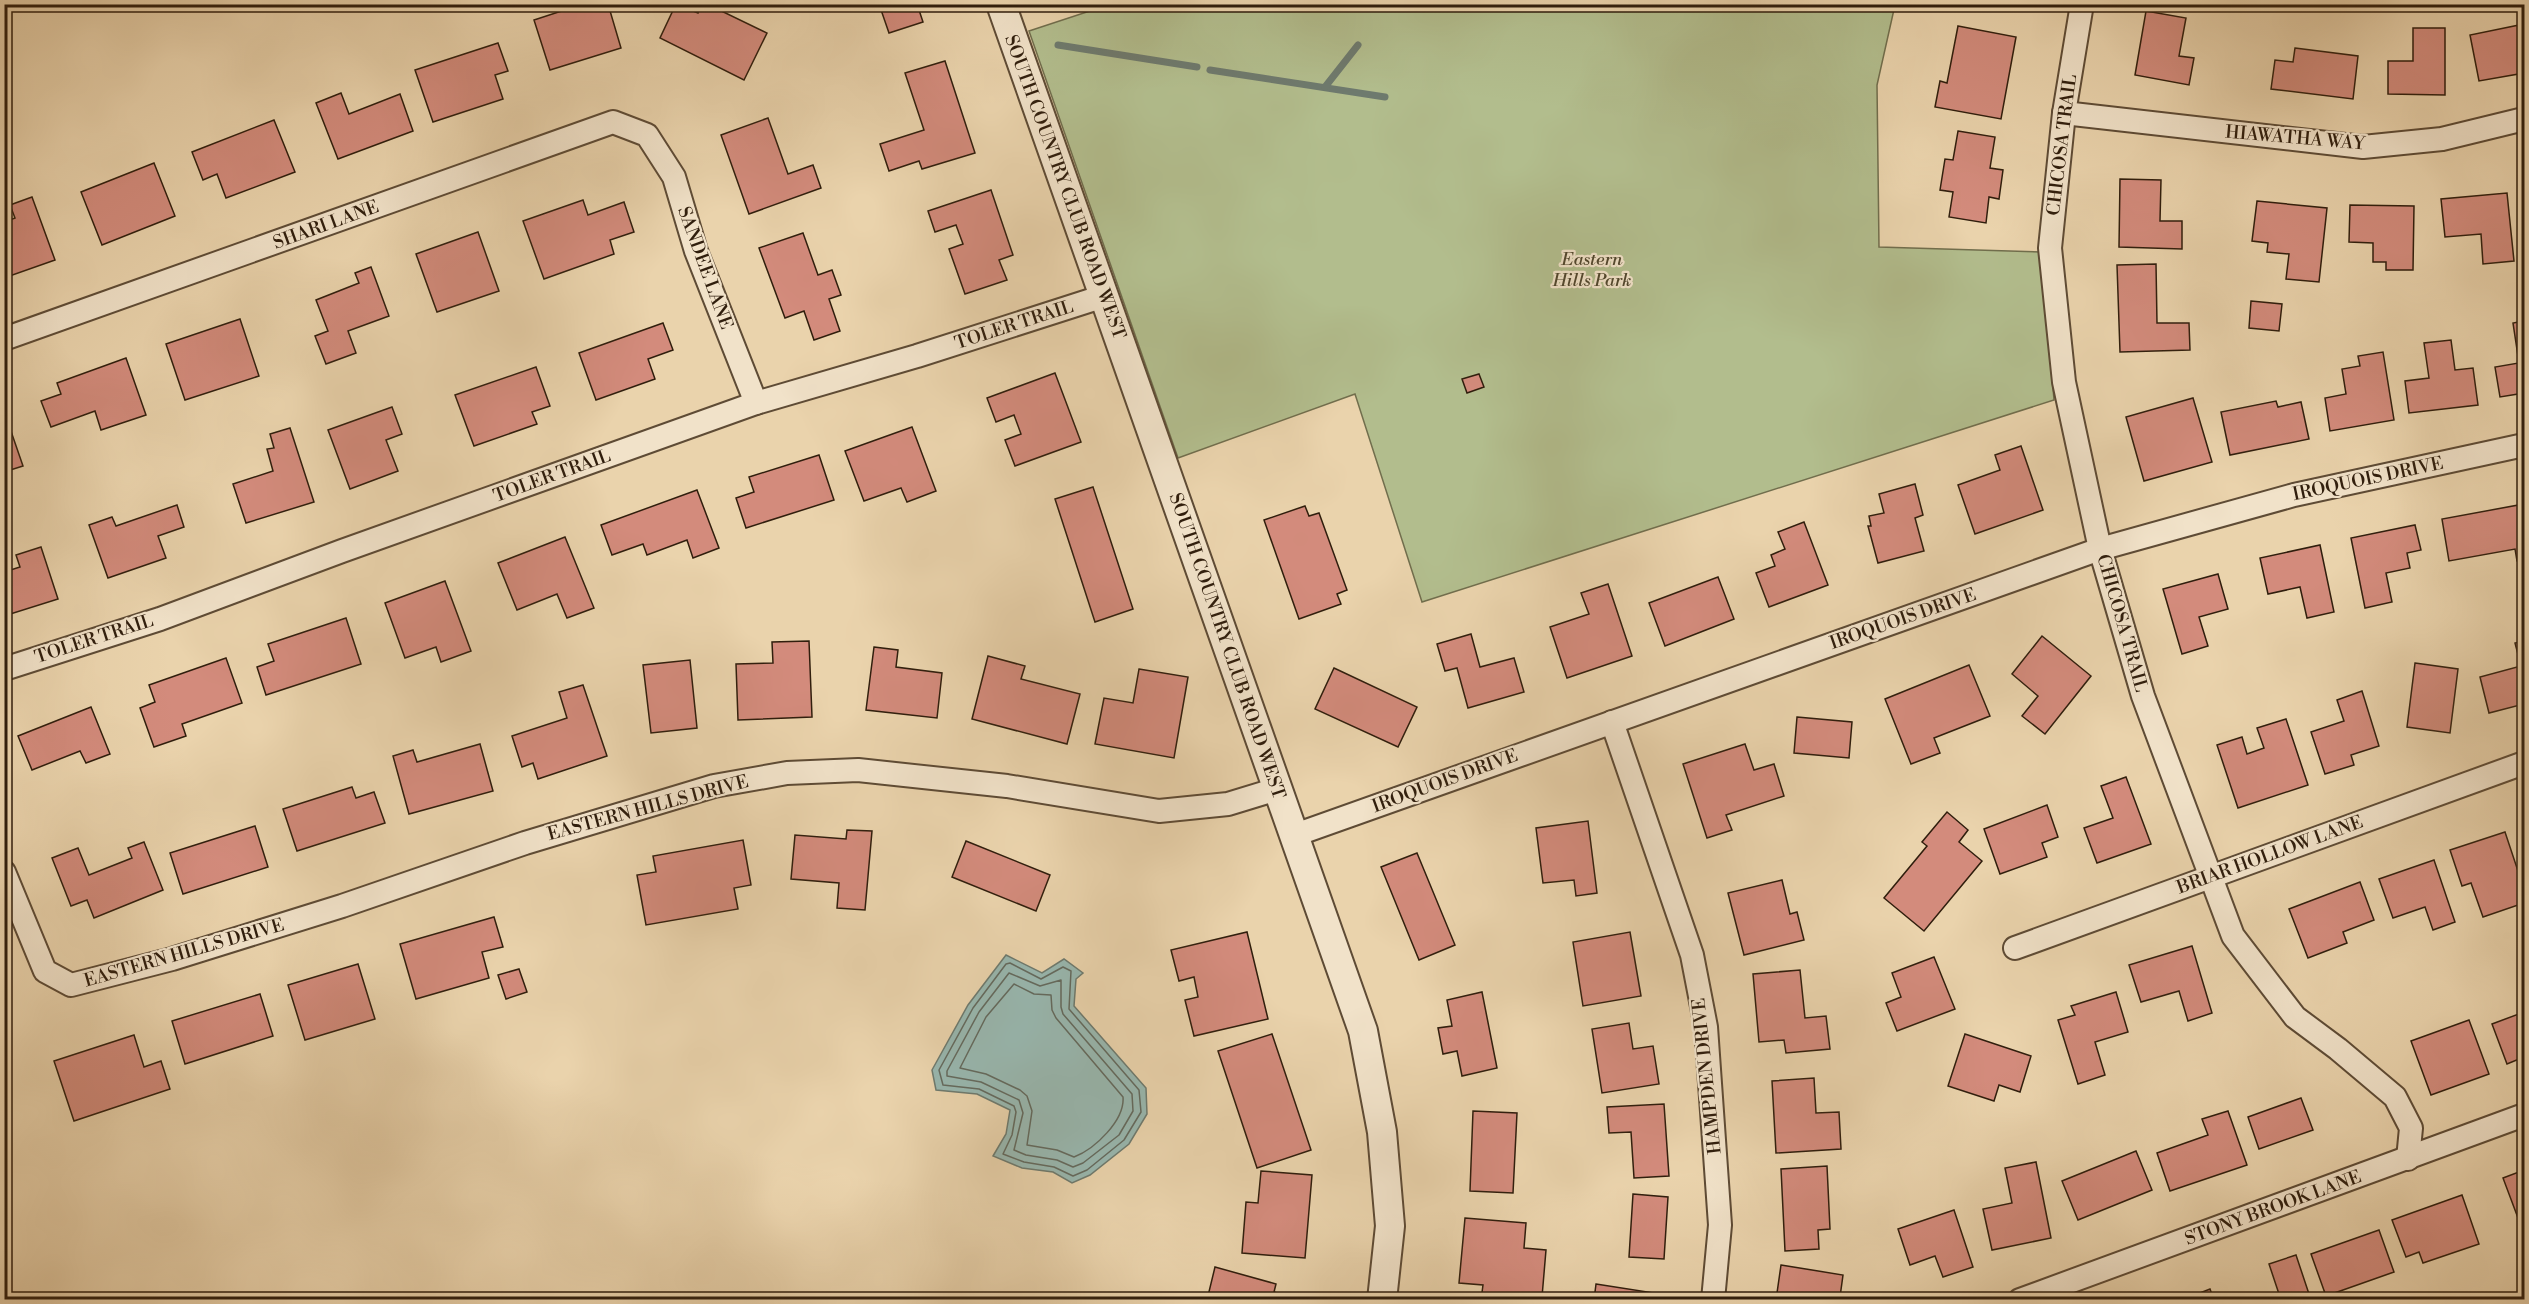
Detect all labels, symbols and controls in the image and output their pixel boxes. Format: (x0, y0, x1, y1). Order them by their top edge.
street label: SOUTH COUNTRY CLUB ROAD WEST (999, 32, 1131, 343)
street label: CHICOSA TRAIL (2042, 73, 2082, 217)
street label: HIAWATHA WAY (2224, 120, 2367, 156)
street label: SHARI LANE (270, 195, 382, 255)
street label: SANDEE LANE (672, 203, 738, 333)
park label: Eastern Hills Park (1552, 248, 1631, 292)
street label: TOLER TRAIL (952, 295, 1076, 355)
street label: TOLER TRAIL (490, 444, 614, 508)
street label: IROQUOIS DRIVE (2291, 452, 2445, 506)
street label: SOUTH COUNTRY CLUB ROAD WEST (1164, 490, 1290, 802)
street label: CHICOSA TRAIL (2091, 551, 2153, 695)
street label: IROQUOIS DRIVE (1827, 583, 1979, 655)
street label: TOLER TRAIL (32, 609, 156, 669)
street label: IROQUOIS DRIVE (1369, 744, 1521, 818)
street label: EASTERN HILLS DRIVE (545, 770, 751, 846)
street label: BRIAR HOLLOW LANE (2173, 811, 2366, 900)
street label: EASTERN HILLS DRIVE (81, 913, 287, 993)
street label: HAMPDEN DRIVE (1687, 997, 1727, 1155)
street label: STONY BROOK LANE (2182, 1165, 2364, 1251)

